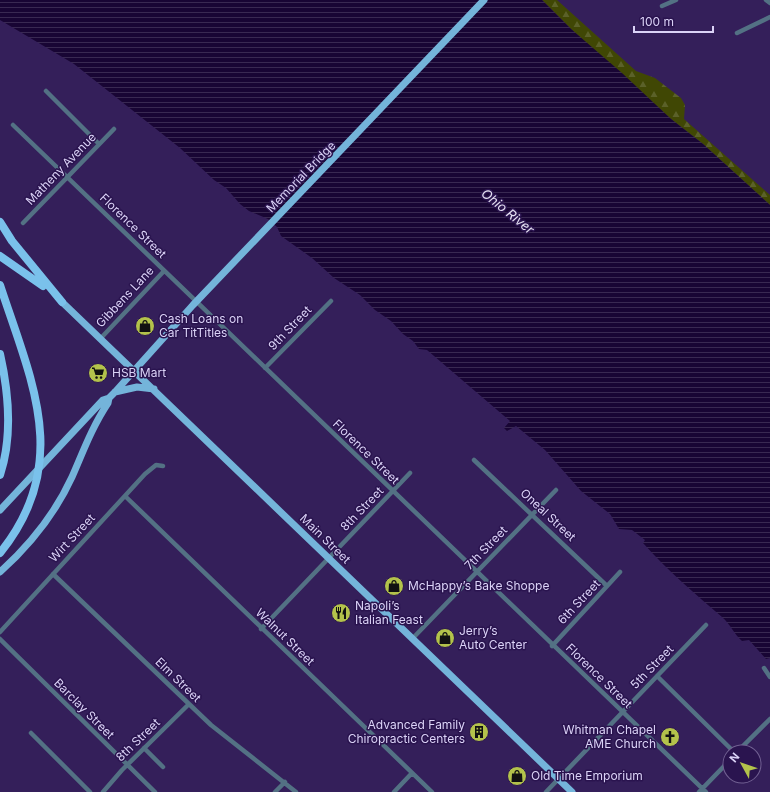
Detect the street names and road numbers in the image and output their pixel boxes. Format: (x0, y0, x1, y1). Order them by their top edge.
street label: Matheny Avenue (22, 129, 99, 208)
street label: Memorial Bridge (263, 138, 338, 215)
street label: Florence Street (97, 190, 170, 261)
street label: Gibbens Lane (93, 263, 157, 330)
street label: 9th Street (265, 302, 314, 353)
street label: Florence Street (330, 416, 403, 487)
street label: 8th Street (337, 483, 386, 534)
street label: Oneal Street (518, 485, 579, 544)
street label: Wirt Street (45, 510, 98, 565)
street label: Main Street (297, 511, 354, 567)
street label: 7th Street (461, 523, 510, 573)
street label: 6th Street (554, 576, 603, 627)
street label: Walnut Street (253, 605, 318, 669)
street label: Florence Street (563, 640, 636, 711)
street label: 5th Street (627, 641, 676, 692)
street label: Elm Street (152, 654, 204, 705)
street label: Barclay Street (51, 675, 118, 742)
street label: 8th Street (112, 715, 163, 764)

